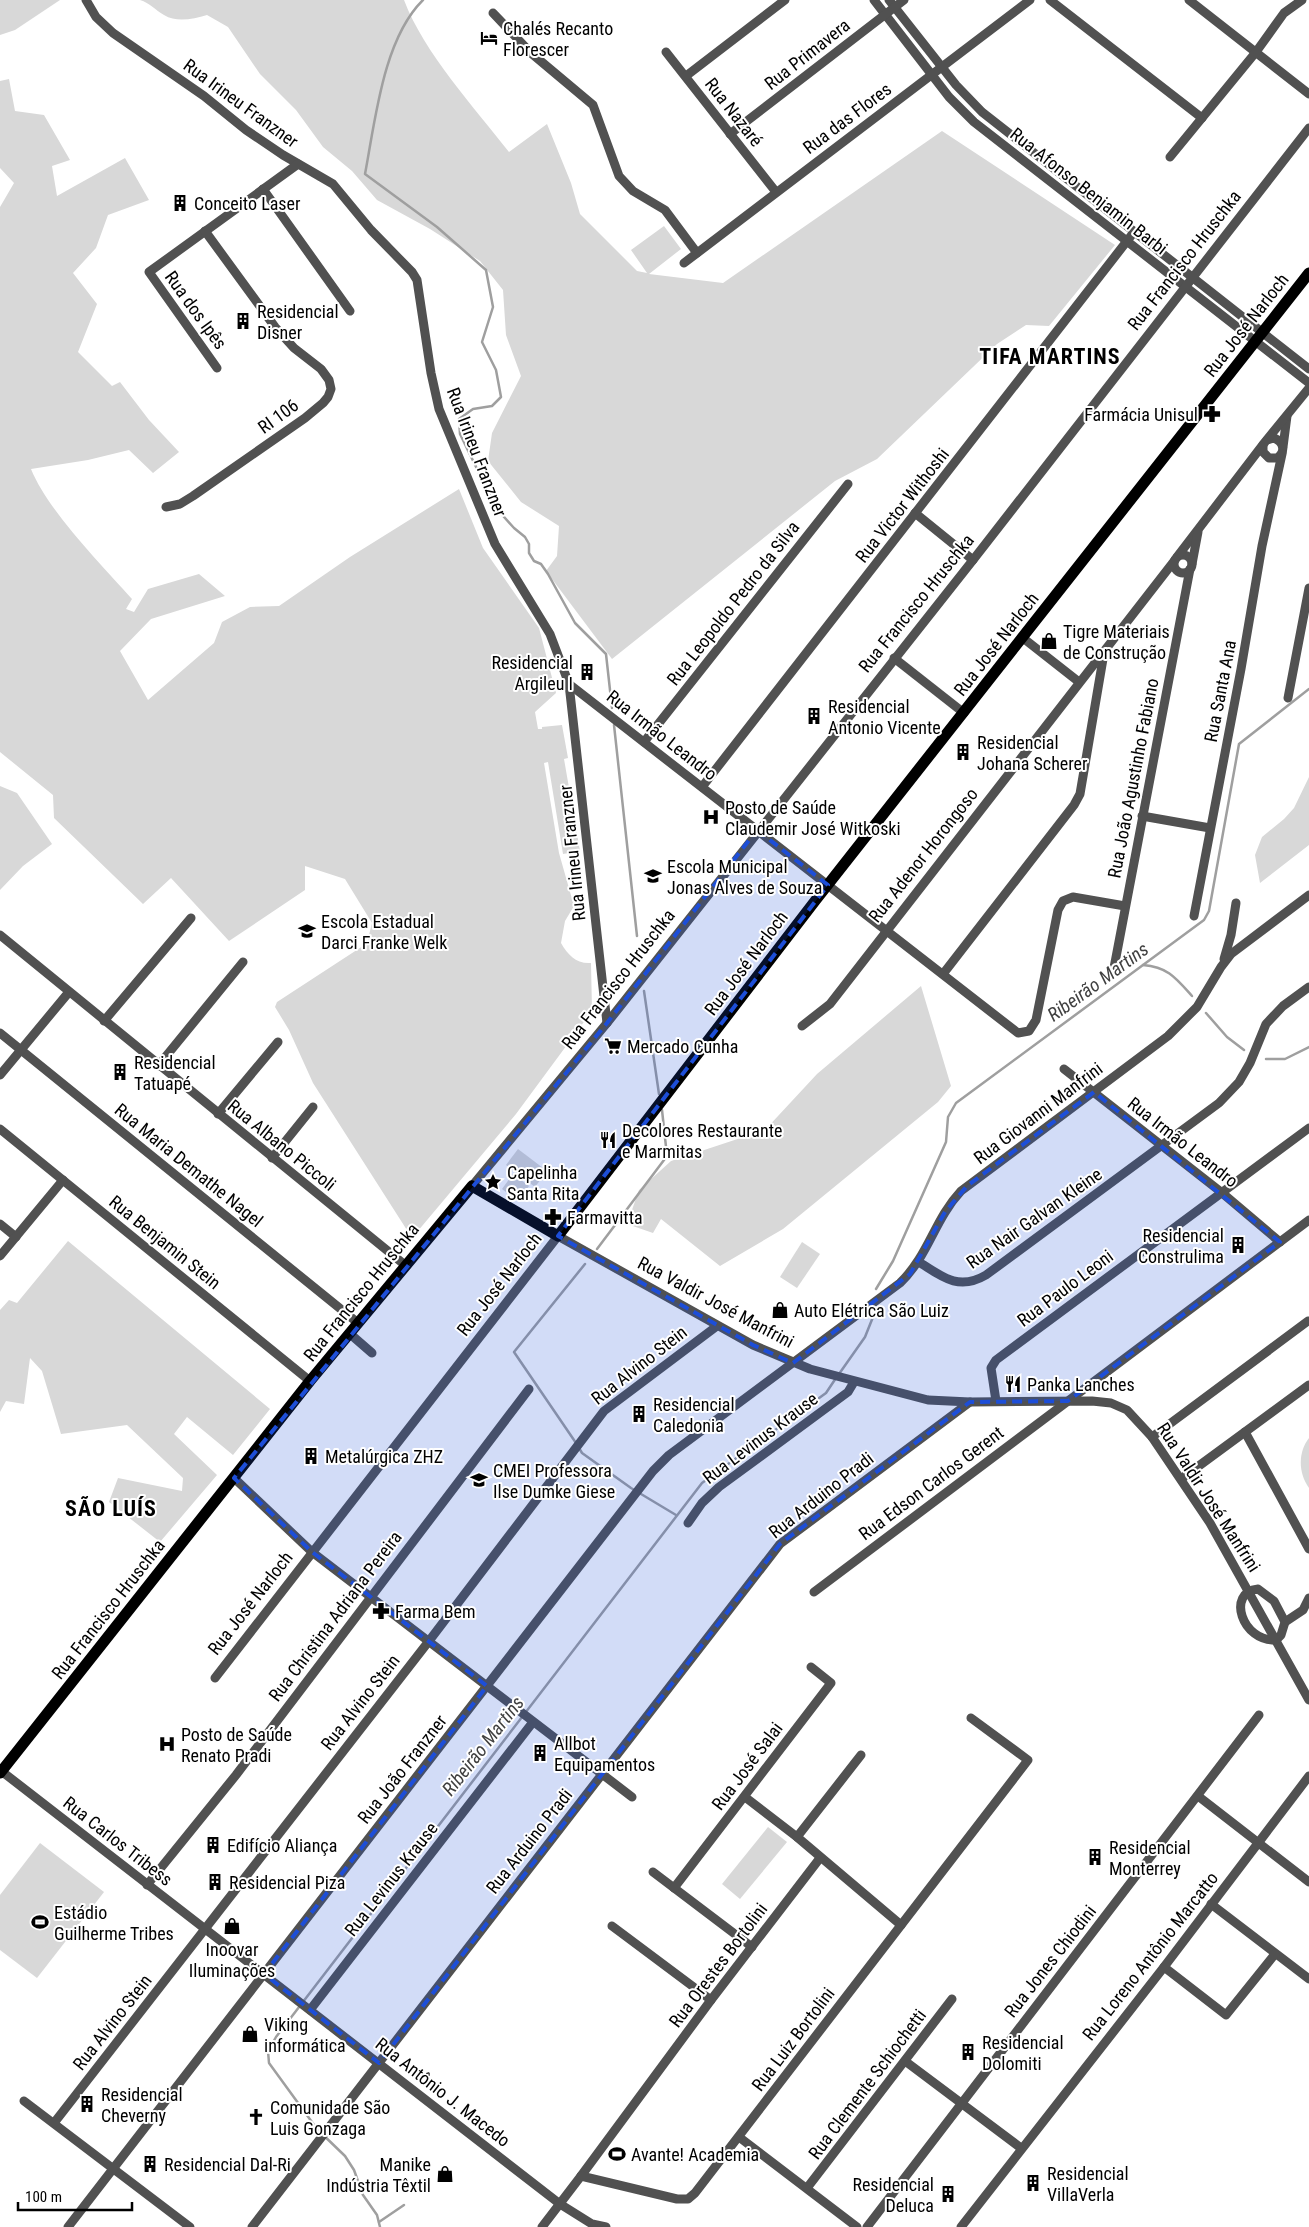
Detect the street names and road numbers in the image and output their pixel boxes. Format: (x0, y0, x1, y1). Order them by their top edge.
street label: Rua Primavera (760, 14, 854, 94)
street label: Rua Irineu Franzner (180, 54, 303, 152)
street label: Rua Nazaré (701, 74, 767, 150)
street label: Rua das Flores (799, 78, 895, 158)
street label: Rua Afonso Benjamin Barbi (1006, 123, 1172, 259)
street label: Rua Francisco Hruschka (1123, 186, 1245, 334)
street label: Rua dos Ipês (161, 267, 231, 353)
street label: Rua José Narloch (1199, 269, 1293, 381)
street label: Rua Irineu Franzner (443, 384, 511, 520)
street label: RI 106 (254, 394, 302, 438)
street label: Rua Victor Withoshi (851, 444, 953, 566)
street label: Rua Leopoldo Pedro da Silva (662, 517, 804, 689)
street label: Rua Francisco Hruschka (854, 530, 978, 676)
street label: Rua José Narloch (949, 588, 1043, 700)
street label: Rua Santa Ana (1200, 638, 1240, 744)
street label: Rua João Agustinho Fabiano (1103, 676, 1163, 880)
street label: Rua Irmão Leandro (603, 685, 721, 785)
street label: Rua Irineu Franzner (554, 783, 590, 922)
street label: Rua Adenor Horongoso (864, 784, 982, 926)
street label: Rua Francisco Hruschka (557, 905, 679, 1053)
street label: Rua José Narloch (700, 907, 792, 1019)
street label: Rua Giovanni Manfrini (970, 1058, 1106, 1168)
street label: Rua Irmão Leandro (1124, 1092, 1242, 1192)
street label: Rua Albano Piccoli (224, 1095, 340, 1195)
street label: Rua Maria Demathe Nagel (111, 1099, 267, 1231)
street label: Rua Nair Galvan Kleine (962, 1163, 1106, 1273)
street label: Rua Benjamin Stein (105, 1191, 225, 1293)
street label: Rua Francisco Hruschka (299, 1219, 423, 1365)
street label: Rua José Narloch (452, 1228, 546, 1340)
street label: Rua Paulo Leoni (1013, 1245, 1117, 1331)
street label: Rua Valdir José Manfrini (634, 1252, 798, 1352)
street label: Rua Alvino Stein (587, 1321, 691, 1409)
street label: Rua Levinus Krause (698, 1388, 822, 1488)
street label: Rua Valdir José Manfrini (1153, 1418, 1265, 1576)
street label: Rua Edson Carlos Gerent (855, 1422, 1007, 1544)
street label: Rua Arduino Pradi (764, 1448, 878, 1542)
street label: Rua Christina Adriana Pereira (264, 1527, 406, 1705)
street label: Rua Francisco Hruschka (47, 1535, 169, 1683)
street label: Rua José Narloch (203, 1547, 297, 1659)
street label: Rua Alvino Stein (316, 1650, 404, 1754)
street label: Rua João Franzner (353, 1710, 451, 1827)
street label: Rua José Salai (707, 1718, 787, 1814)
street label: Rua Arduino Pradi (482, 1784, 576, 1898)
street label: Rua Carlos Tribess (59, 1792, 177, 1890)
street label: Rua Levinus Krause (340, 1818, 442, 1940)
street label: Rua Loreno Antônio Marcatto (1078, 1868, 1222, 2044)
street label: Rua Orestes Bortolini (664, 1899, 772, 2031)
street label: Rua Jones Chiodini (1000, 1901, 1100, 2021)
street label: Rua Alvino Stein (68, 1970, 156, 2074)
street label: Rua Luiz Bortolini (747, 1983, 839, 2095)
street label: Rua Clemente Schiochetti (804, 2005, 930, 2163)
street label: Rua Antônio J. Macedo (372, 2033, 514, 2151)

